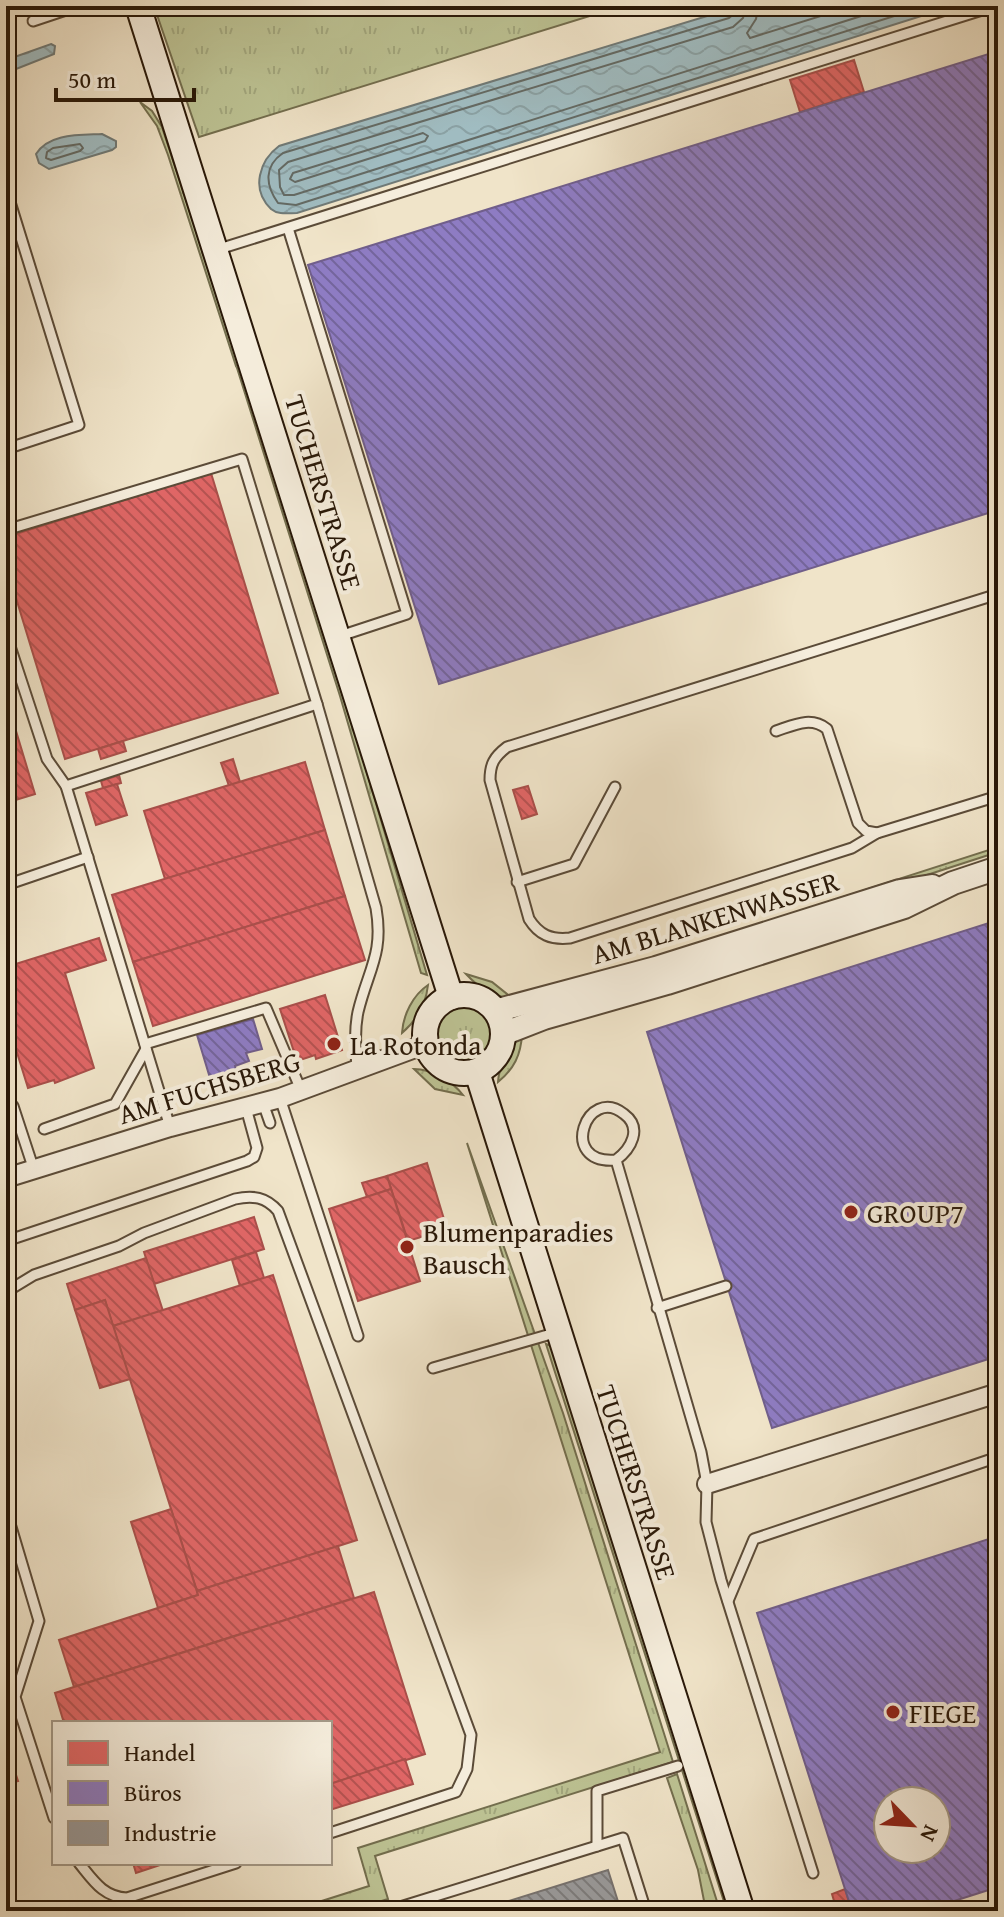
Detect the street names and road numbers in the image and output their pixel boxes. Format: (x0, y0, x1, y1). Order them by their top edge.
street label: TUCHERSTRASSE (275, 389, 373, 595)
street label: AM BLANKENWASSER (587, 860, 844, 974)
street label: AM FUCHSBERG (113, 1040, 305, 1134)
street label: TUCHERSTRASSE (586, 1380, 688, 1584)

